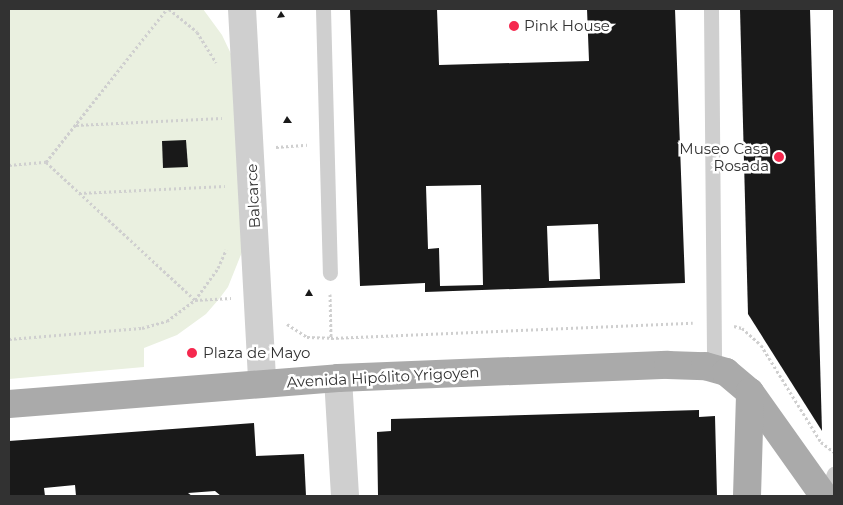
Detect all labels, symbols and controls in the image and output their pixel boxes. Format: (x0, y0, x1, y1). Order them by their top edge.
place label: Pink House (524, 17, 610, 35)
marker: Pink House (508, 20, 520, 32)
place label: Museo Casa Rosada (679, 139, 769, 174)
marker: Museo Casa Rosada (773, 151, 785, 163)
street label: Balcarce (242, 163, 264, 229)
place label: Plaza de Mayo (203, 344, 310, 362)
marker: Plaza de Mayo (185, 346, 199, 360)
street label: Avenida Hipólito Yrigoyen (286, 363, 480, 391)

